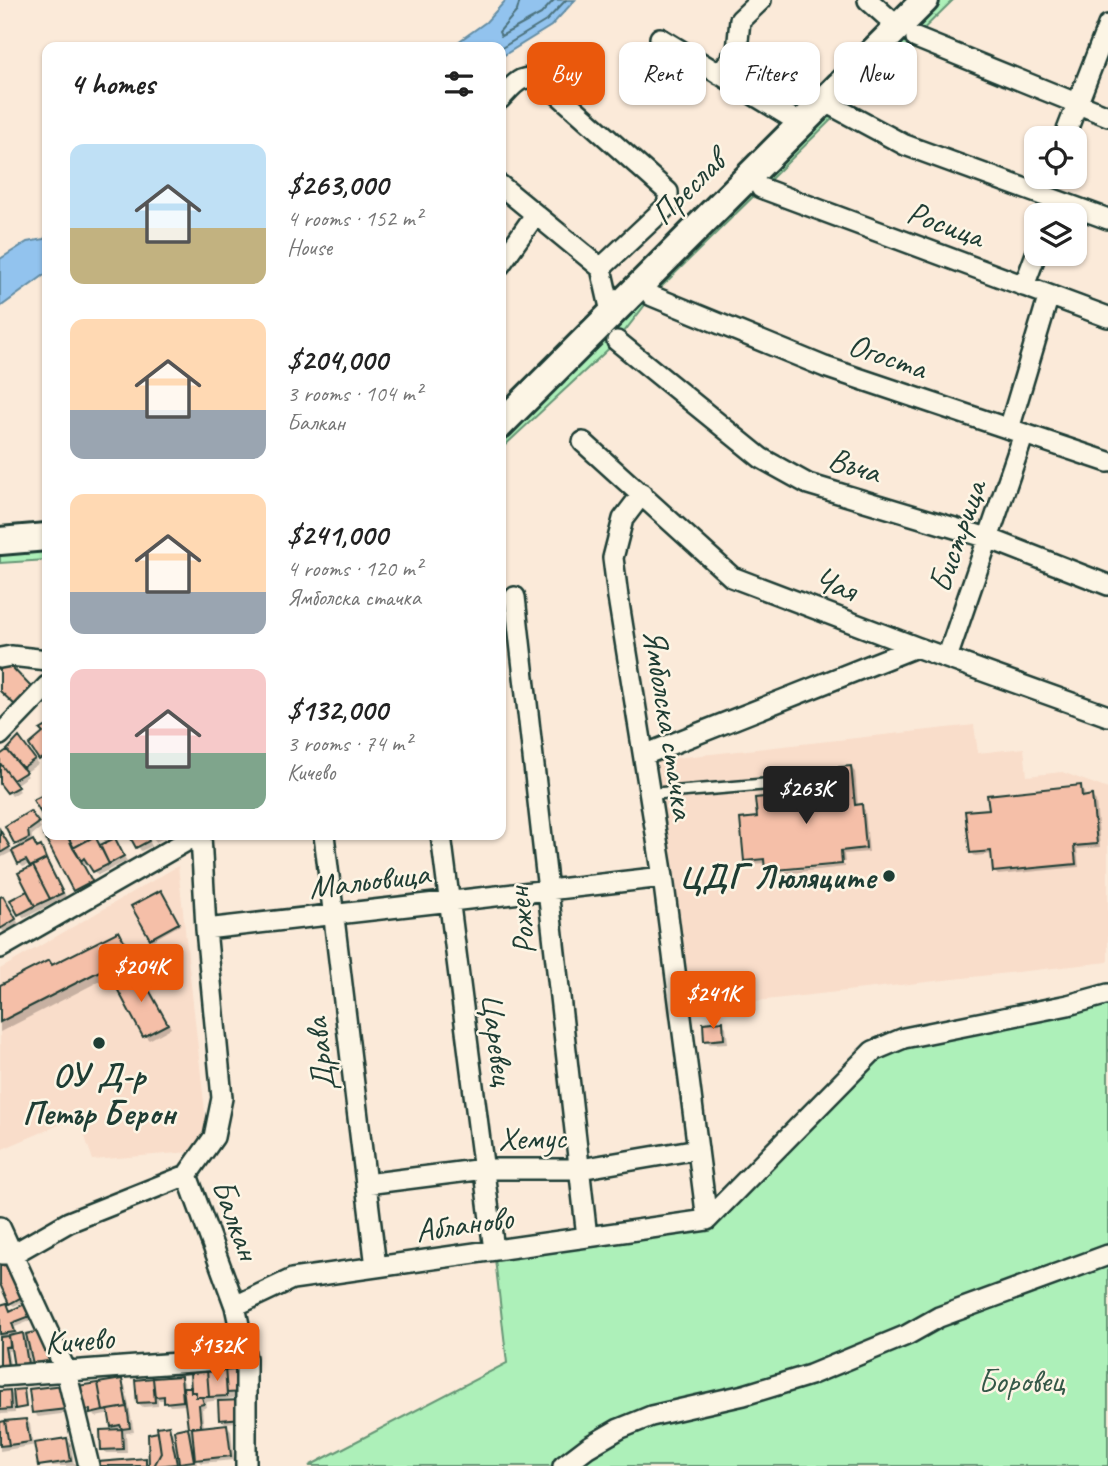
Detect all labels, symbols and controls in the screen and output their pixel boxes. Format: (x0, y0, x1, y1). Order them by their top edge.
chip: Buy (527, 42, 605, 105)
chip: Rent (619, 42, 706, 105)
chip: Filters (720, 42, 820, 105)
chip: New (834, 42, 917, 105)
text: 4 homes (70, 65, 155, 103)
icon: filters (440, 65, 478, 103)
map controls (1024, 126, 1087, 266)
button: locate (1024, 126, 1087, 189)
street label: Преслав (642, 136, 740, 234)
text: $263,000 (287, 166, 388, 204)
icon: home (126, 172, 210, 256)
street label: Росица (902, 191, 992, 258)
button: layers (1024, 203, 1087, 266)
text: 4 rooms · 152 m² (287, 204, 422, 233)
text: House (287, 233, 332, 262)
street label: Огоста (843, 323, 934, 389)
text: $204,000 (287, 341, 387, 379)
icon: home (126, 347, 210, 431)
text: 3 rooms · 104 m² (287, 379, 422, 408)
text: Балкан (287, 408, 345, 437)
street label: Въча (824, 437, 888, 493)
street label: Бистрица (918, 473, 996, 598)
text: $241,000 (287, 516, 387, 554)
icon: home (126, 522, 210, 606)
text: 4 rooms · 120 m² (287, 554, 422, 583)
street label: Чая (809, 557, 865, 612)
text: Ямболска стачка (287, 583, 421, 612)
street label: Ямболска стачка (633, 626, 705, 825)
text: $132,000 (287, 691, 387, 729)
icon: home (126, 697, 210, 781)
text: 3 rooms · 74 m² (287, 729, 411, 758)
text: Кичево (287, 758, 335, 787)
pin: $263K (757, 766, 855, 826)
text: $263K (779, 774, 833, 803)
street label: Мальовица (306, 851, 434, 908)
place label: ЦДГ Люляците (679, 856, 878, 898)
marker: ЦДГ Люляците (881, 868, 897, 884)
street label: Рожен (496, 882, 545, 957)
pin: $204K (92, 944, 190, 1004)
text: $204K (114, 952, 168, 981)
pin: $241K (664, 972, 762, 1031)
text: $241K (686, 979, 740, 1008)
street label: Царевец (472, 991, 525, 1089)
street label: Драва (294, 1014, 345, 1094)
marker: ОУ Д-р Петър Берон (91, 1035, 107, 1051)
place label: ОУ Д-р Петър Берон (22, 1054, 177, 1134)
street label: Хемус (498, 1116, 568, 1160)
street label: Балкан (202, 1173, 271, 1268)
street label: Абланово (413, 1196, 517, 1252)
street label: Кичево (43, 1317, 117, 1363)
pin: $132K (168, 1324, 266, 1383)
text: $132K (190, 1331, 244, 1360)
park label: Боровец (978, 1360, 1066, 1402)

